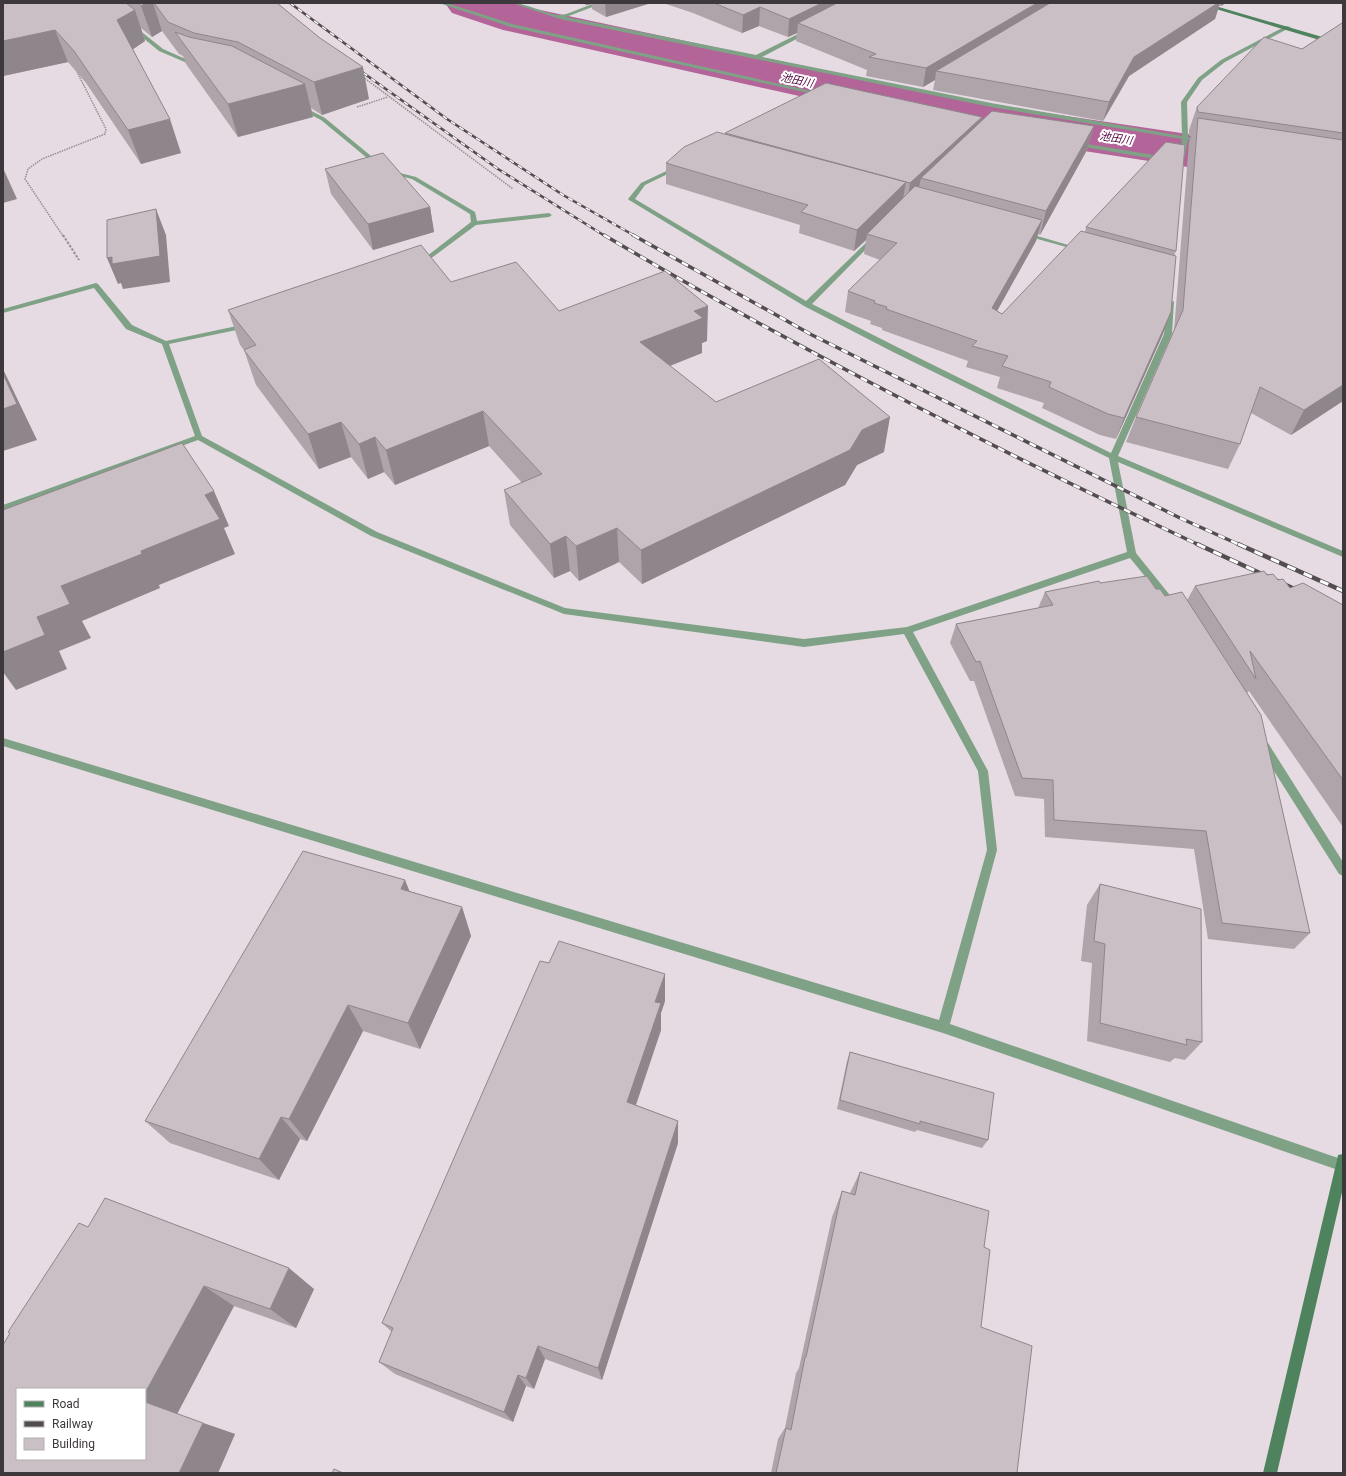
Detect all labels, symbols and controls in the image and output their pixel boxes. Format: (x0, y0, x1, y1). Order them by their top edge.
water label: 池田川 (779, 71, 815, 90)
water label: 池田川 (1099, 129, 1134, 148)
legend (16, 1388, 146, 1460)
text: Road (52, 1397, 80, 1411)
text: Railway (52, 1417, 93, 1431)
text: Building (52, 1437, 95, 1451)

